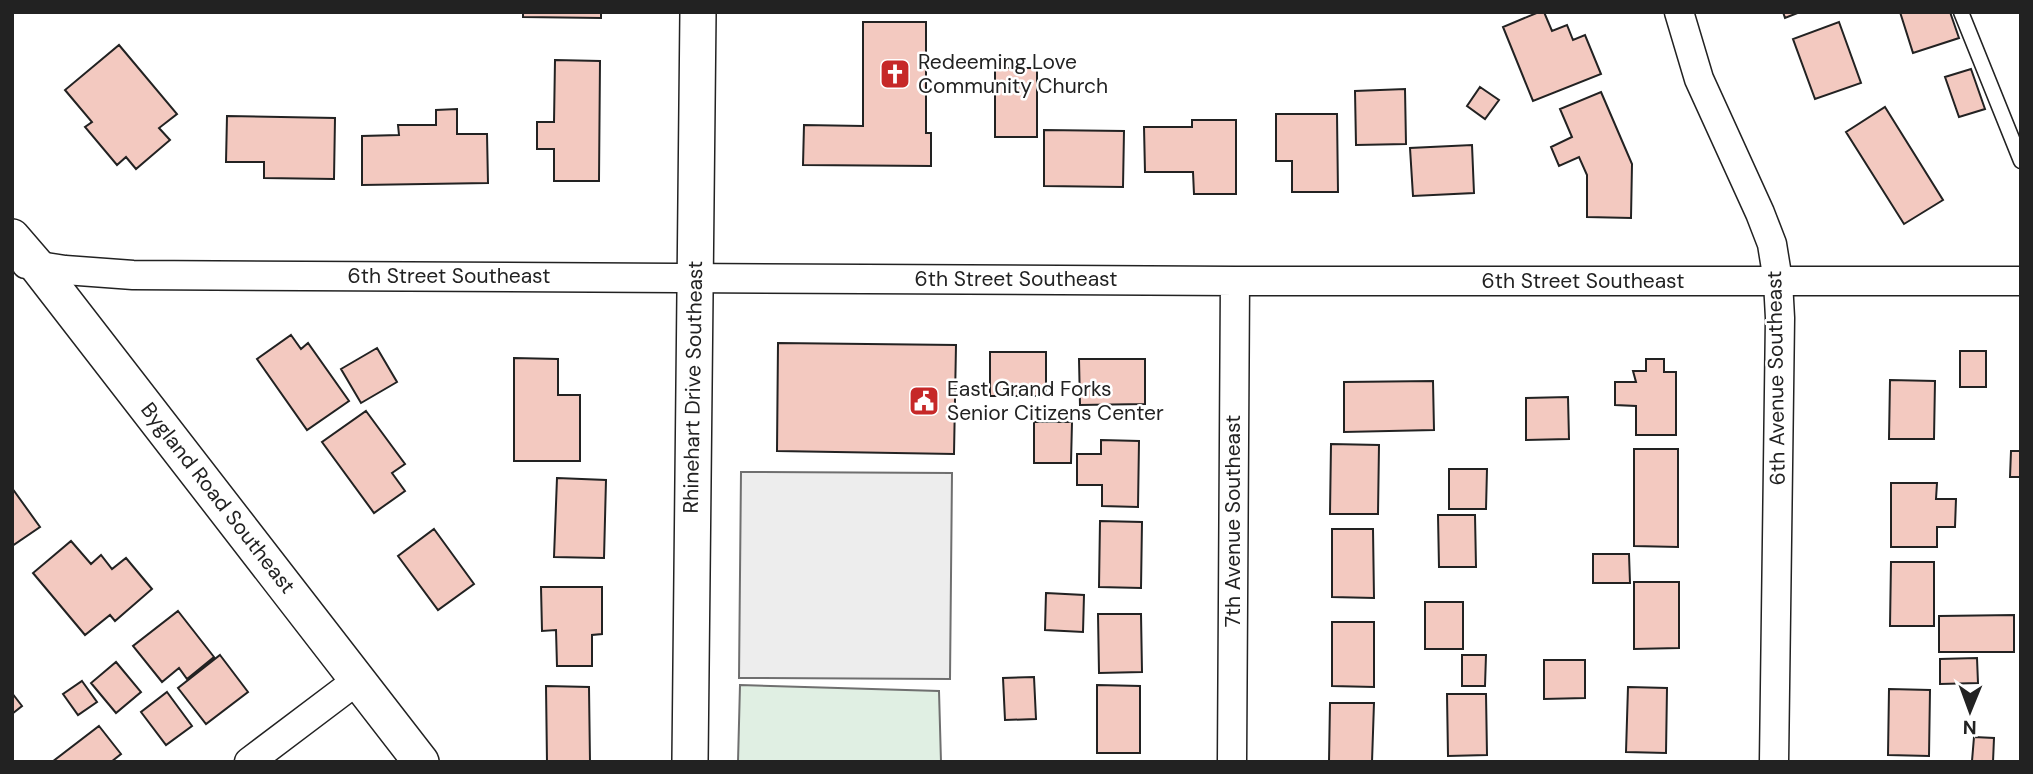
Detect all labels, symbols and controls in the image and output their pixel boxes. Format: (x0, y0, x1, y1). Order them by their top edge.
place label: Redeeming Love Community Church (918, 48, 1108, 100)
church icon: Redeeming Love Community Church (878, 57, 912, 91)
street label: Rhinehart Drive Southeast (677, 260, 709, 514)
street label: 6th Street Southeast (348, 262, 550, 290)
street label: 6th Street Southeast (915, 265, 1117, 293)
street label: 6th Street Southeast (1482, 267, 1684, 295)
street label: 6th Avenue Southeast (1760, 270, 1792, 486)
place label: East Grand Forks Senior Citizens Center (947, 375, 1164, 427)
public building icon: East Grand Forks Senior Citizens Center (907, 384, 941, 418)
street label: Bygland Road Southeast (134, 397, 302, 599)
street label: 7th Avenue Southeast (1219, 415, 1247, 627)
north arrow (1935, 676, 2005, 746)
text: N (1963, 715, 1977, 740)

